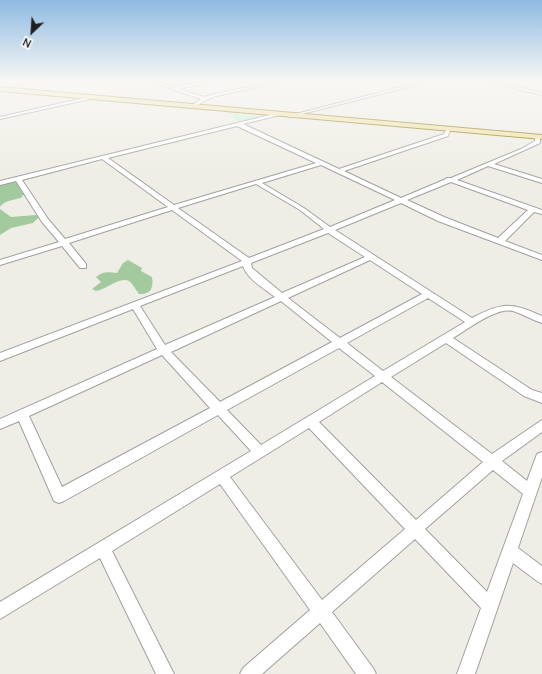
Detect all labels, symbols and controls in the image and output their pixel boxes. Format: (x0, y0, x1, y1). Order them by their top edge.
north arrow (12, 12, 52, 52)
text: N (20, 35, 33, 52)

